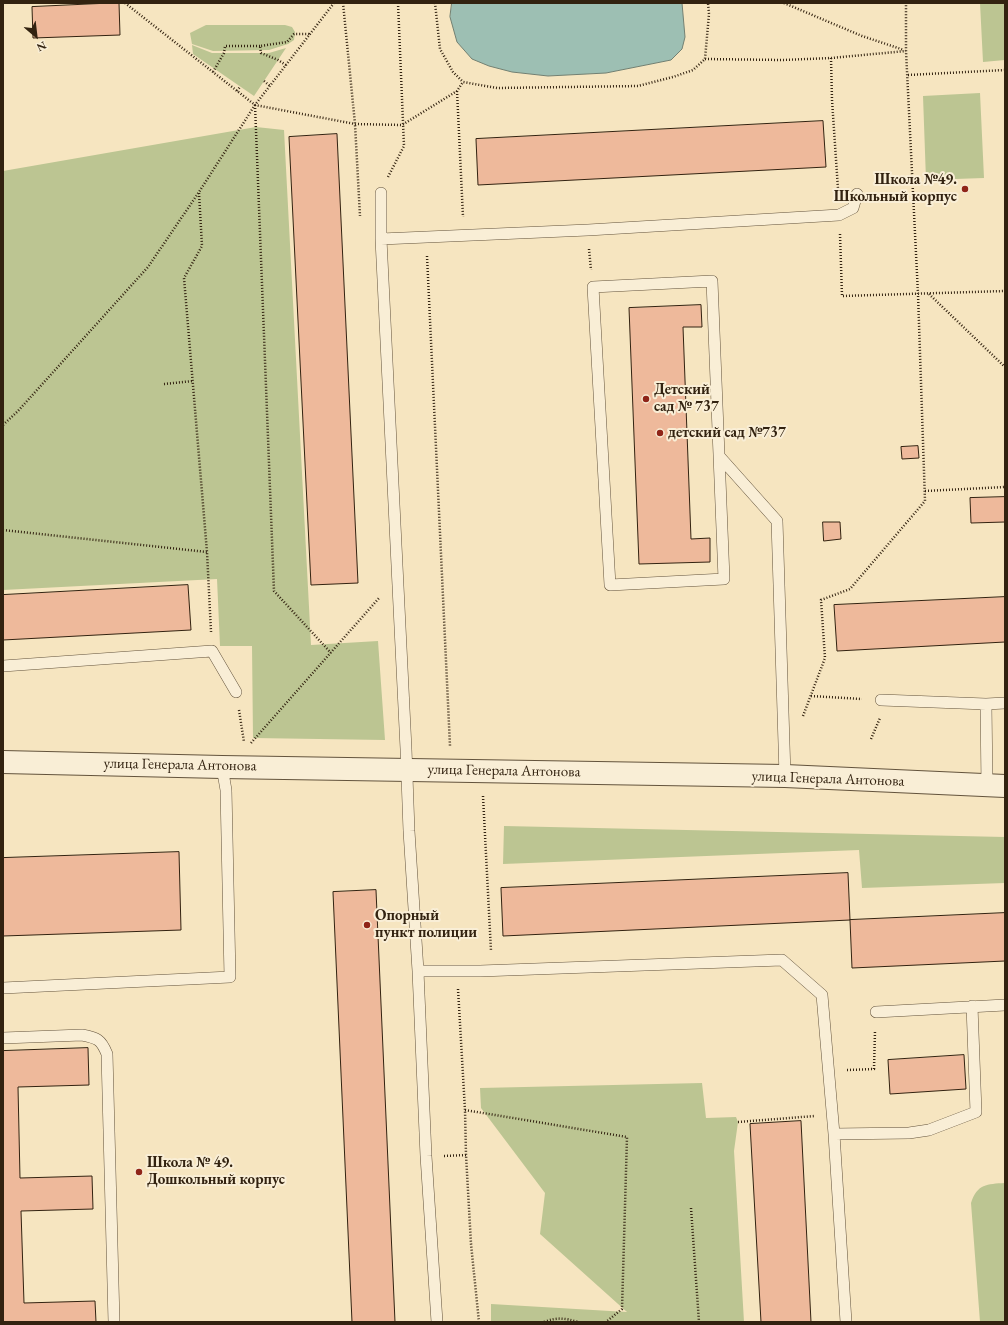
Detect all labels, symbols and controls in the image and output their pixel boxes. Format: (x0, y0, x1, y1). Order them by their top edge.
north arrow (16, 16, 56, 56)
text: N (34, 38, 49, 55)
place label: Школа №49. Школьный корпус (834, 171, 957, 206)
marker: Школа №49. Школьный корпус (960, 184, 970, 194)
place label: Детский сад № 737 (654, 381, 719, 416)
marker: Детский сад № 737 (641, 394, 651, 404)
place label: детский сад №737 (668, 424, 786, 442)
marker: детский сад №737 (655, 428, 665, 438)
street label: улица Генерала Антонова (103, 755, 257, 775)
street label: улица Генерала Антонова (427, 761, 581, 781)
street label: улица Генерала Антонова (751, 767, 905, 791)
place label: Опорный пункт полиции (375, 907, 477, 942)
marker: Опорный пункт полиции (362, 920, 372, 930)
place label: Школа № 49. Дошкольный корпус (147, 1154, 285, 1189)
marker: Школа № 49. Дошкольный корпус (134, 1167, 144, 1177)

